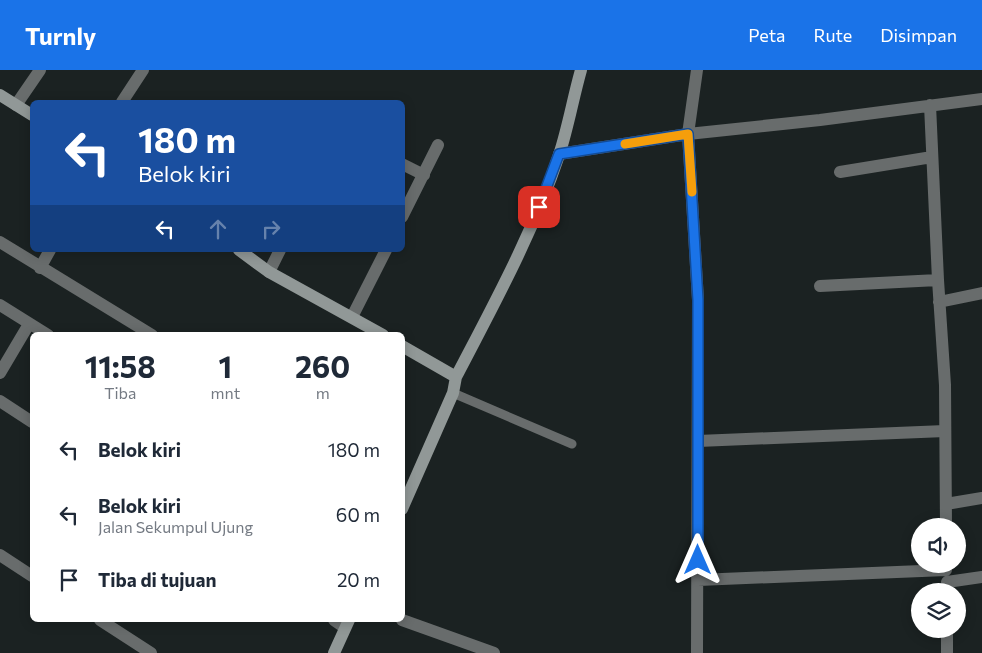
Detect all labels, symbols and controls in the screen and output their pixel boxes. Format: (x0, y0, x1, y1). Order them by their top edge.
text: Turnly (25, 21, 96, 50)
text: Peta (748, 24, 785, 46)
text: Rute (813, 24, 852, 46)
text: Disimpan (880, 24, 957, 46)
text: 180 m (138, 117, 236, 160)
icon: left (55, 120, 120, 185)
text: Belok kiri (138, 160, 231, 187)
pin (518, 186, 560, 228)
icon: arrive (525, 193, 553, 221)
icon: left (151, 215, 179, 243)
icon: ahead (204, 215, 232, 243)
icon: right (257, 215, 285, 243)
text: 11:58 (85, 347, 156, 384)
text: 1 (219, 347, 232, 384)
text: 260 (295, 347, 350, 384)
text: Tiba (104, 383, 136, 402)
text: mnt (211, 383, 240, 402)
text: m (316, 383, 330, 402)
icon: left (55, 436, 83, 464)
text: Belok kiri (98, 438, 181, 461)
text: 180 m (328, 438, 380, 461)
text: Belok kiri (98, 494, 181, 517)
icon: left (55, 501, 83, 529)
text: 60 m (336, 503, 380, 526)
text: Jalan Sekumpul Ujung (98, 517, 253, 536)
map controls (911, 518, 966, 638)
button: sound (911, 518, 966, 573)
position arrow (671, 533, 723, 585)
icon: arrive (55, 566, 83, 594)
text: Tiba di tujuan (98, 568, 216, 591)
text: 20 m (337, 568, 380, 591)
button: layers (911, 583, 966, 638)

